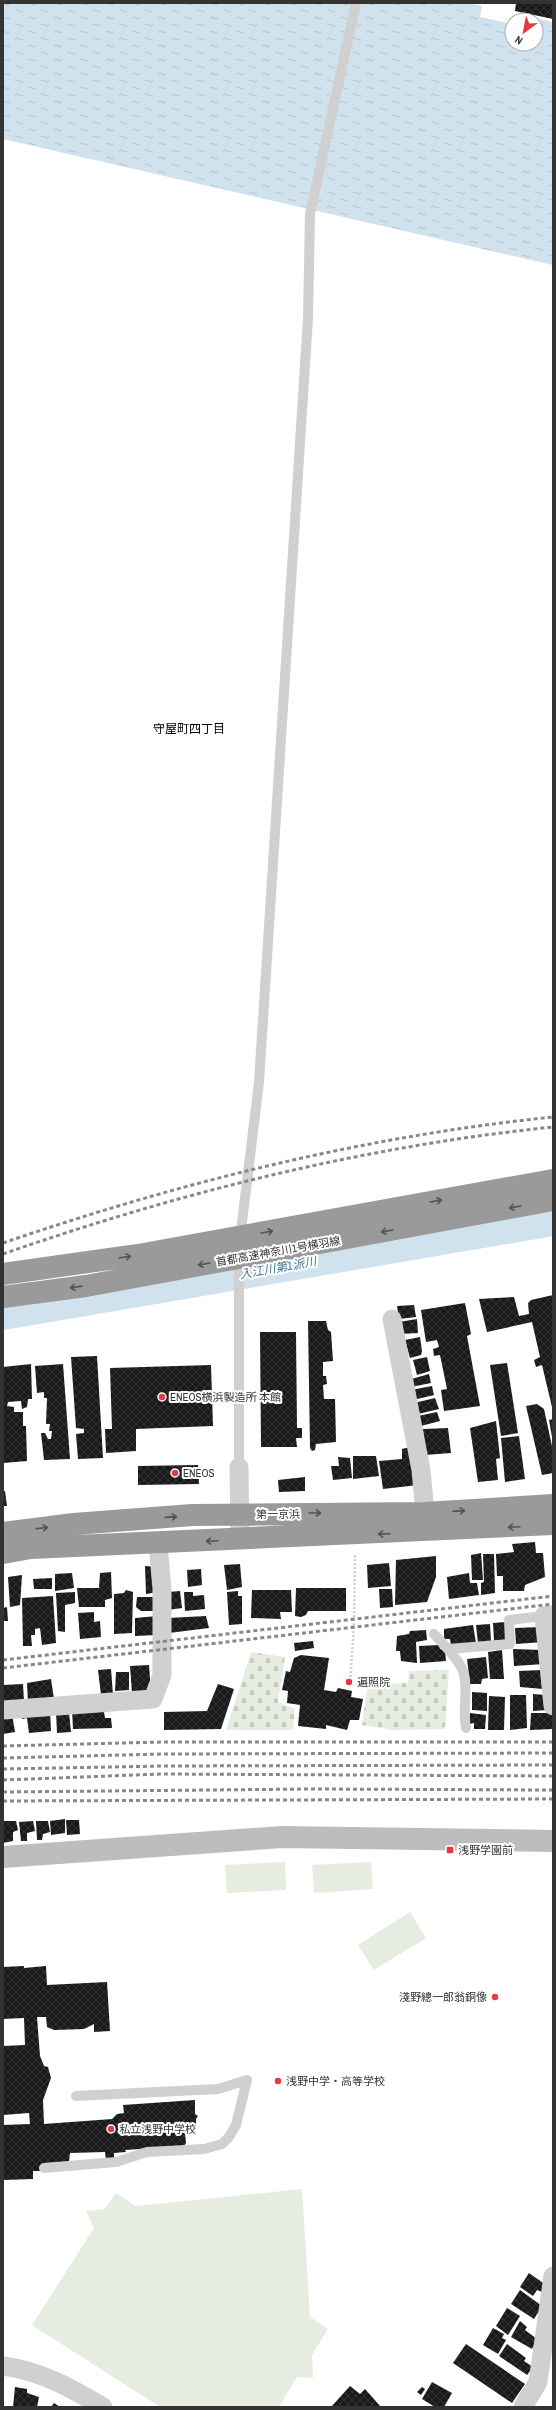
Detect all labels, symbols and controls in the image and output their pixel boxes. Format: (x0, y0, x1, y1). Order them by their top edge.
north arrow (504, 12, 544, 52)
text: N (512, 33, 525, 48)
district label: 守屋町四丁目 (153, 721, 225, 737)
one-way arrow (429, 1197, 442, 1205)
one-way arrow (509, 1204, 522, 1212)
one-way arrow (381, 1227, 394, 1235)
one-way arrow (260, 1228, 273, 1236)
street label: 首都高速神奈川1号横羽線 (215, 1233, 341, 1269)
one-way arrow (118, 1253, 131, 1261)
water label: 入江川第1派川 (238, 1253, 320, 1283)
one-way arrow (198, 1261, 211, 1269)
one-way arrow (70, 1283, 83, 1291)
place label: ENEOS横浜製造所 本館 (170, 1390, 281, 1404)
marker: ENEOS横浜製造所 本館 (157, 1392, 167, 1402)
place label: ENEOS (183, 1466, 215, 1480)
marker: ENEOS (170, 1468, 180, 1478)
street label: 第一京浜 (256, 1507, 300, 1521)
one-way arrow (452, 1508, 465, 1515)
one-way arrow (308, 1509, 321, 1517)
one-way arrow (164, 1513, 177, 1520)
one-way arrow (508, 1523, 521, 1530)
one-way arrow (35, 1524, 48, 1532)
one-way arrow (378, 1530, 391, 1537)
one-way arrow (206, 1537, 219, 1544)
place label: 遍照院 (357, 1675, 390, 1689)
marker: 遍照院 (344, 1677, 354, 1687)
place label: 浅野学園前 (458, 1843, 513, 1857)
marker: 浅野学園前 (445, 1845, 455, 1855)
place label: 淺野總一郎翁銅像 (399, 1990, 487, 2004)
marker: 淺野總一郎翁銅像 (490, 1992, 500, 2002)
place label: 浅野中学・高等学校 (286, 2074, 385, 2088)
marker: 浅野中学・高等学校 (273, 2076, 283, 2086)
place label: 私立浅野中学校 (119, 2122, 196, 2136)
marker: 私立浅野中学校 (106, 2124, 116, 2134)

